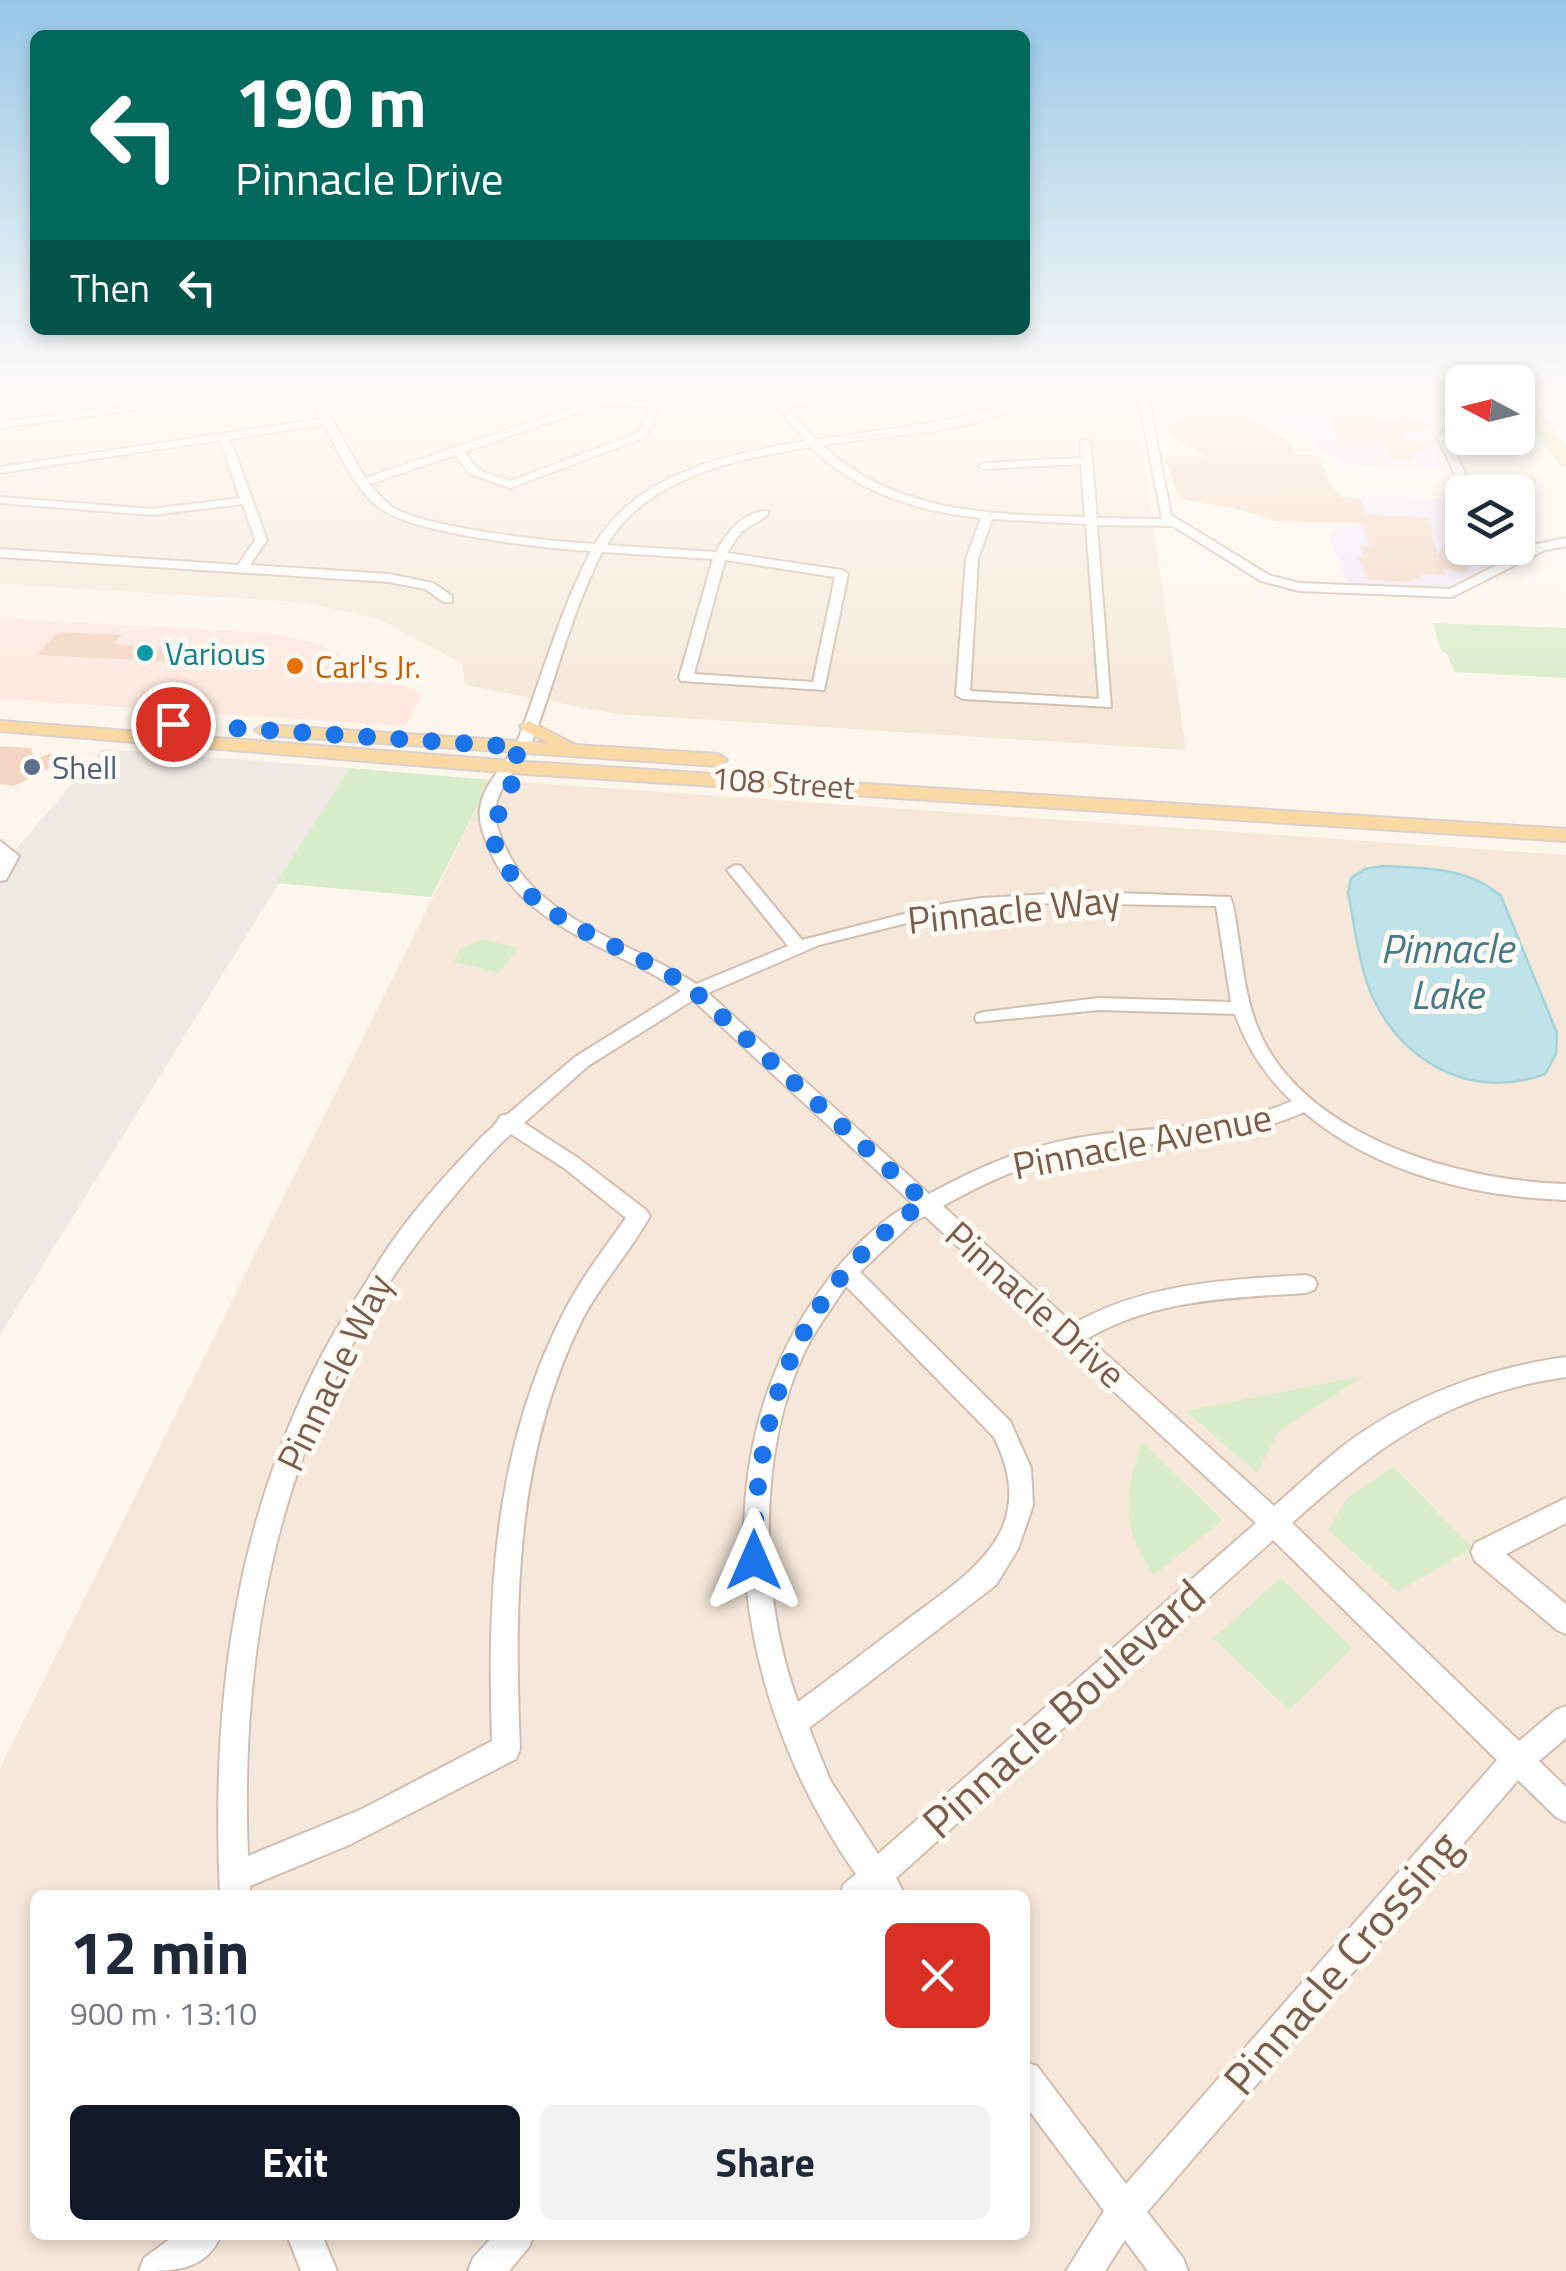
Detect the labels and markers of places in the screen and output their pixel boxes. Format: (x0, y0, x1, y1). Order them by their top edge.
place label: Various (165, 629, 266, 677)
marker: Various (134, 642, 156, 664)
place label: Carl's Jr. (315, 642, 421, 690)
marker: Carl's Jr. (284, 655, 306, 677)
pin (131, 682, 216, 767)
place label: Shell (52, 743, 117, 791)
marker: Shell (21, 756, 43, 778)

